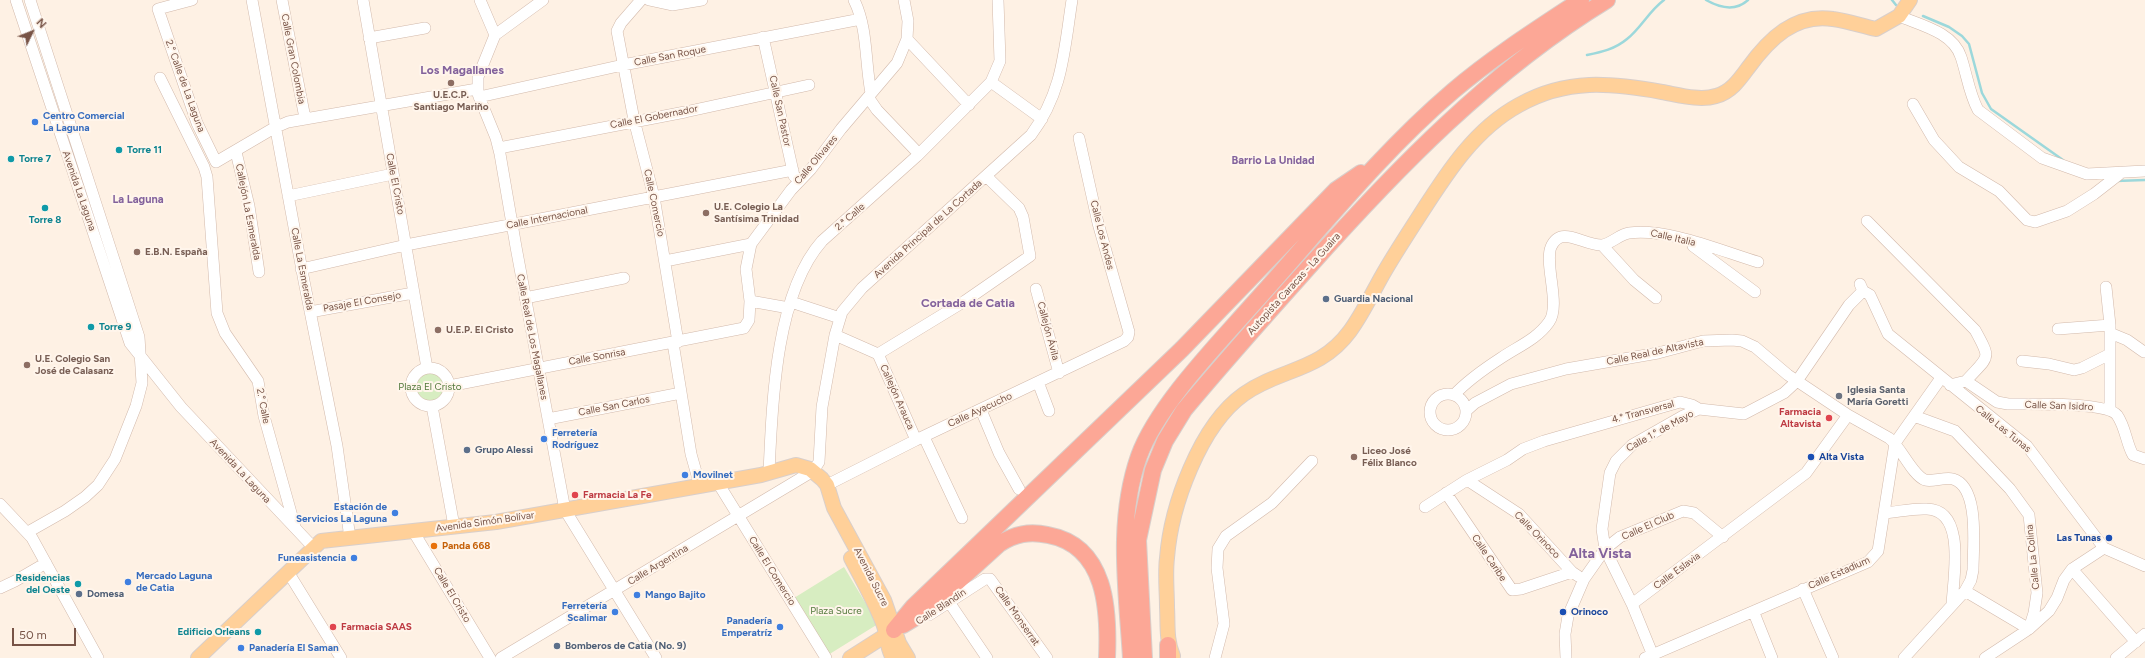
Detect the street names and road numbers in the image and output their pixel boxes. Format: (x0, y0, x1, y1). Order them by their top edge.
street label: Calle Gran Colombia (278, 13, 308, 105)
street label: 2.° Calle de La Laguna (163, 38, 207, 134)
street label: Calle San Roque (633, 43, 707, 69)
street label: Calle San Pastor (767, 74, 793, 148)
street label: Calle El Gobernador (609, 103, 699, 131)
street label: Calle Olivares (792, 133, 840, 187)
street label: Avenida La Laguna (60, 149, 98, 233)
street label: Calle El Cristo (383, 152, 407, 216)
street label: Callejón La Esmeralda (233, 163, 263, 261)
street label: Calle Comercio (641, 168, 667, 238)
street label: Avenida Principal de La Cortada (871, 177, 985, 281)
street label: Calle Los Andes (1088, 199, 1116, 271)
street label: 2.ª Calle (833, 201, 867, 233)
street label: Calle Internacional (505, 204, 589, 232)
street label: Calle La Esmeralda (288, 227, 316, 311)
street label: Calle Italia (1649, 227, 1697, 249)
street label: Autopista Caracas - La Guaira (1245, 231, 1343, 337)
street label: Calle Real de Los Magallanes (514, 273, 550, 401)
street label: Pasaje El Consejo (322, 289, 402, 315)
street label: Callejón Ávila (1034, 300, 1062, 362)
street label: Calle Real de Altavista (1605, 336, 1705, 368)
street label: Calle Sonrisa (568, 346, 626, 368)
street label: Callejón Arauca (877, 363, 917, 431)
street label: 2.° Calle (254, 387, 272, 425)
street label: Calle Ayacucho (946, 390, 1014, 430)
street label: Calle San Carlos (577, 393, 651, 419)
street label: 4.° Transversal (1610, 398, 1676, 426)
street label: Calle San Isidro (2024, 399, 2094, 413)
street label: Calle Las Tunas (1973, 403, 2033, 455)
street label: Calle 1.° de Mayo (1624, 408, 1696, 454)
street label: Avenida La Laguna (207, 436, 273, 506)
street label: Avenida Simón Bolívar (435, 509, 535, 535)
street label: Calle Orinoco (1512, 509, 1562, 561)
street label: Calle El Club (1620, 509, 1676, 543)
street label: Calle La Colina (2024, 524, 2042, 590)
street label: Calle Caribe (1469, 532, 1509, 584)
street label: Calle El Comercio (746, 534, 798, 608)
street label: Calle Argentina (626, 542, 690, 588)
street label: Avenida Sucre (851, 546, 891, 608)
street label: Calle Eslavia (1651, 550, 1703, 592)
street label: Calle Estadium (1806, 554, 1872, 592)
street label: Calle El Cristo (431, 565, 473, 625)
street label: Calle Monserrat (992, 584, 1042, 648)
street label: Calle Blandín (914, 586, 968, 628)

